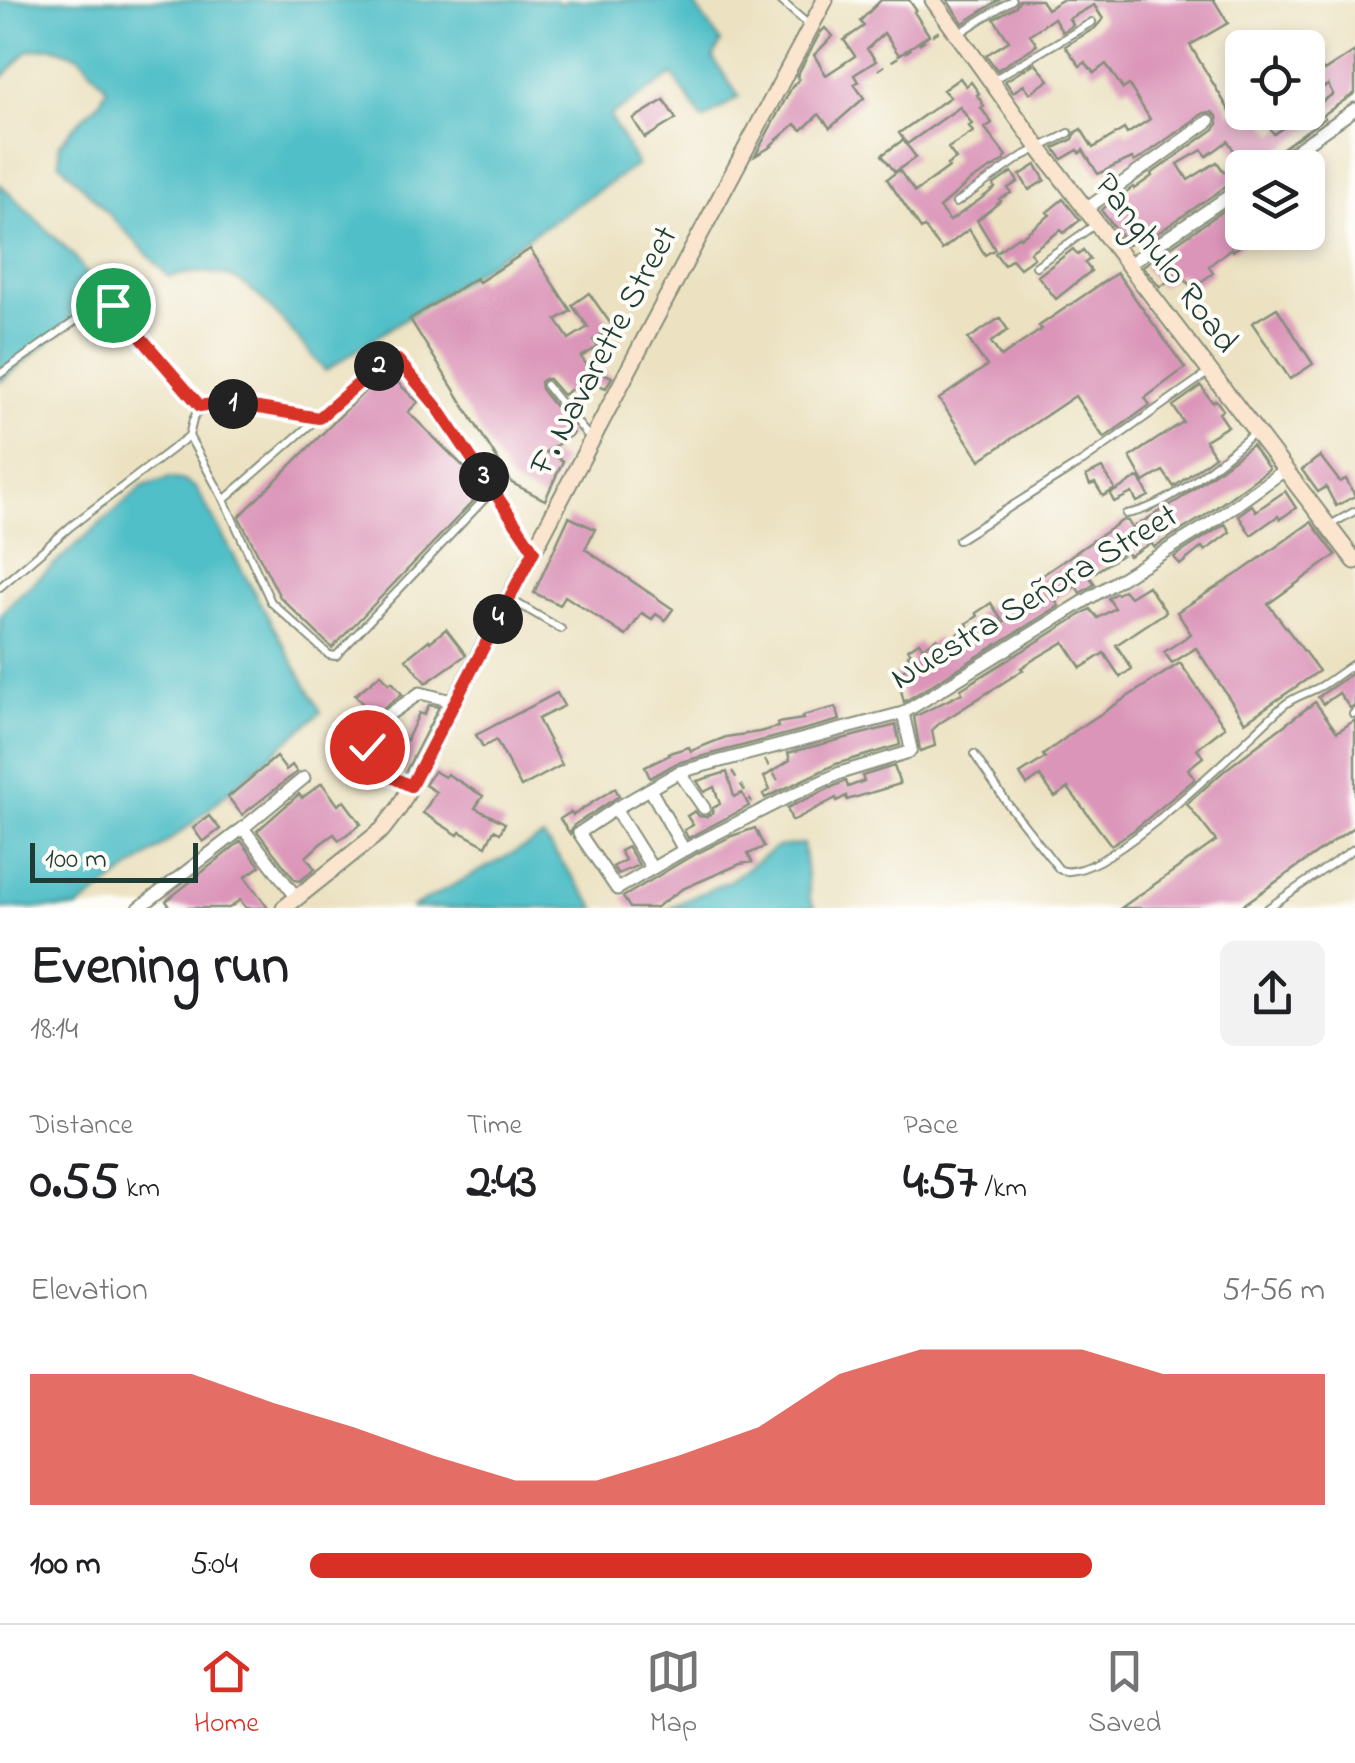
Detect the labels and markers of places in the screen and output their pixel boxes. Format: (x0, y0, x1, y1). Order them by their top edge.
pin (71, 263, 156, 348)
pin: 2 (354, 341, 404, 391)
pin: 1 (208, 379, 258, 429)
pin: 3 (459, 452, 509, 502)
pin: 4 (473, 594, 523, 644)
pin (325, 705, 410, 790)

